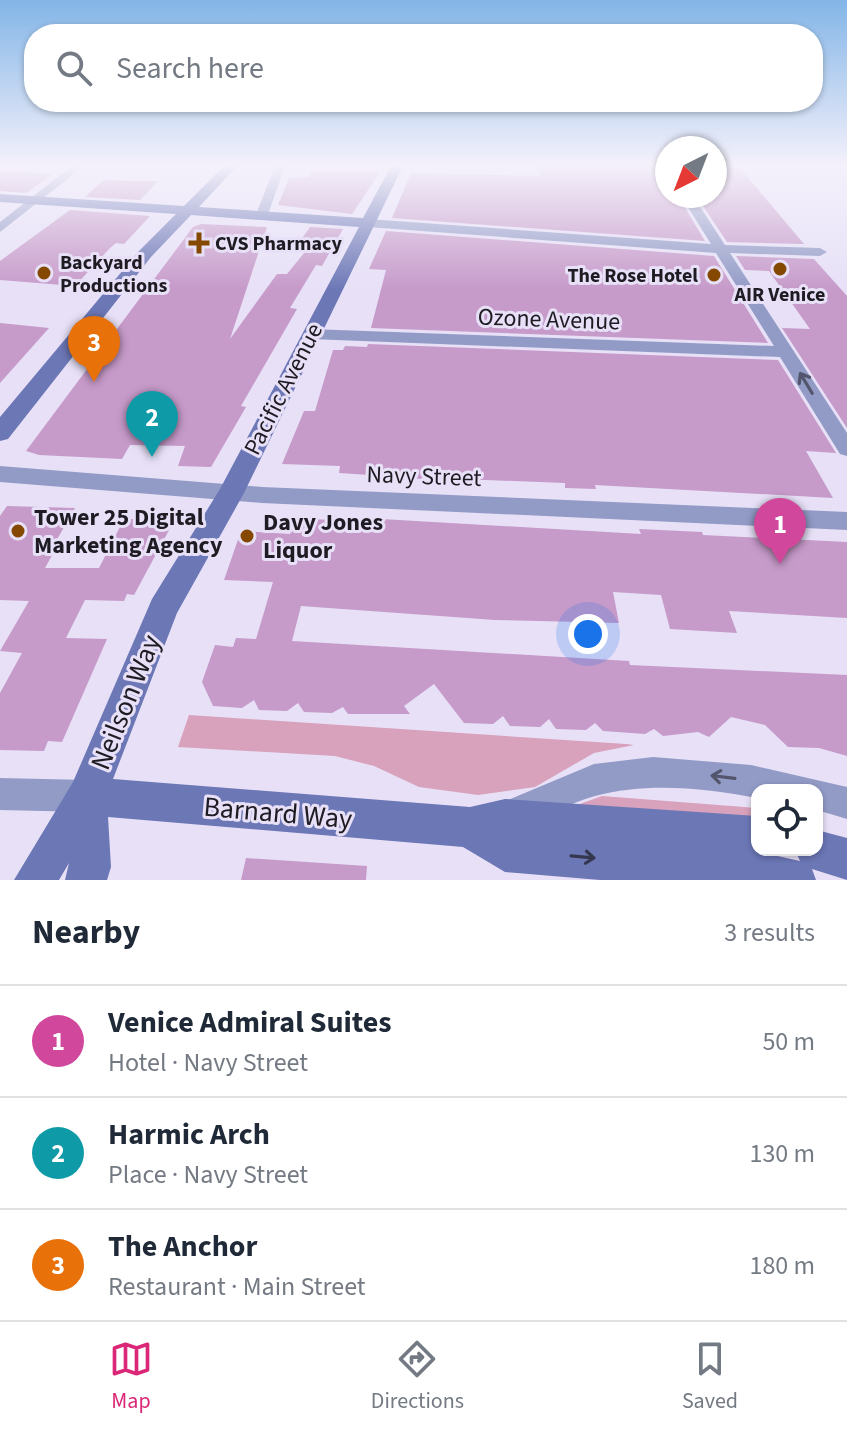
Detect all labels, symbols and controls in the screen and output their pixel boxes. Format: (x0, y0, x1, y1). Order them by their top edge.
search box (24, 24, 823, 112)
icon: search (52, 46, 96, 90)
text: Search here (116, 47, 264, 90)
north arrow (655, 136, 727, 208)
place label: CVS Pharmacy (215, 230, 342, 258)
marker: CVS Pharmacy (190, 234, 208, 252)
place label: Backyard Productions (60, 249, 167, 300)
marker: AIR Venice (771, 260, 789, 278)
place label: The Rose Hotel (567, 262, 698, 290)
marker: Backyard Productions (35, 264, 53, 282)
marker: The Rose Hotel (705, 266, 723, 284)
place label: AIR Venice (734, 281, 825, 309)
street label: Ozone Avenue (477, 300, 621, 339)
pin: 3 (68, 316, 120, 382)
street label: Pacific Avenue (235, 317, 332, 461)
one-way arrow (798, 372, 814, 395)
pin: 2 (126, 391, 178, 457)
street label: Navy Street (366, 457, 482, 496)
pin: 1 (754, 498, 806, 564)
place label: Tower 25 Digital Marketing Agency (34, 500, 223, 563)
place label: Davy Jones Liquor (263, 505, 383, 568)
marker: Tower 25 Digital Marketing Agency (9, 522, 27, 540)
marker: Davy Jones Liquor (238, 527, 256, 545)
your location (568, 614, 608, 654)
street label: Neilson Way (81, 629, 171, 776)
one-way arrow (710, 770, 736, 785)
map controls (751, 784, 823, 856)
button: locate (751, 784, 823, 856)
street label: Barnard Way (202, 787, 354, 839)
one-way arrow (569, 850, 595, 865)
text: Nearby (32, 908, 140, 957)
text: 3 results (724, 914, 815, 951)
text: Venice Admiral Suites (108, 1001, 391, 1044)
text: 1 (51, 1023, 65, 1060)
text: 50 m (762, 1023, 815, 1060)
text: Hotel · Navy Street (108, 1044, 308, 1081)
text: Harmic Arch (108, 1113, 270, 1156)
text: 2 (51, 1135, 65, 1172)
text: 130 m (749, 1135, 815, 1172)
text: Place · Navy Street (108, 1156, 308, 1193)
text: The Anchor (108, 1225, 257, 1268)
text: 3 (51, 1247, 65, 1284)
text: 180 m (749, 1247, 815, 1284)
text: Restaurant · Main Street (108, 1268, 366, 1305)
tab: Map (109, 1337, 153, 1417)
tab: Directions (371, 1337, 464, 1417)
tab: Saved (682, 1337, 738, 1417)

